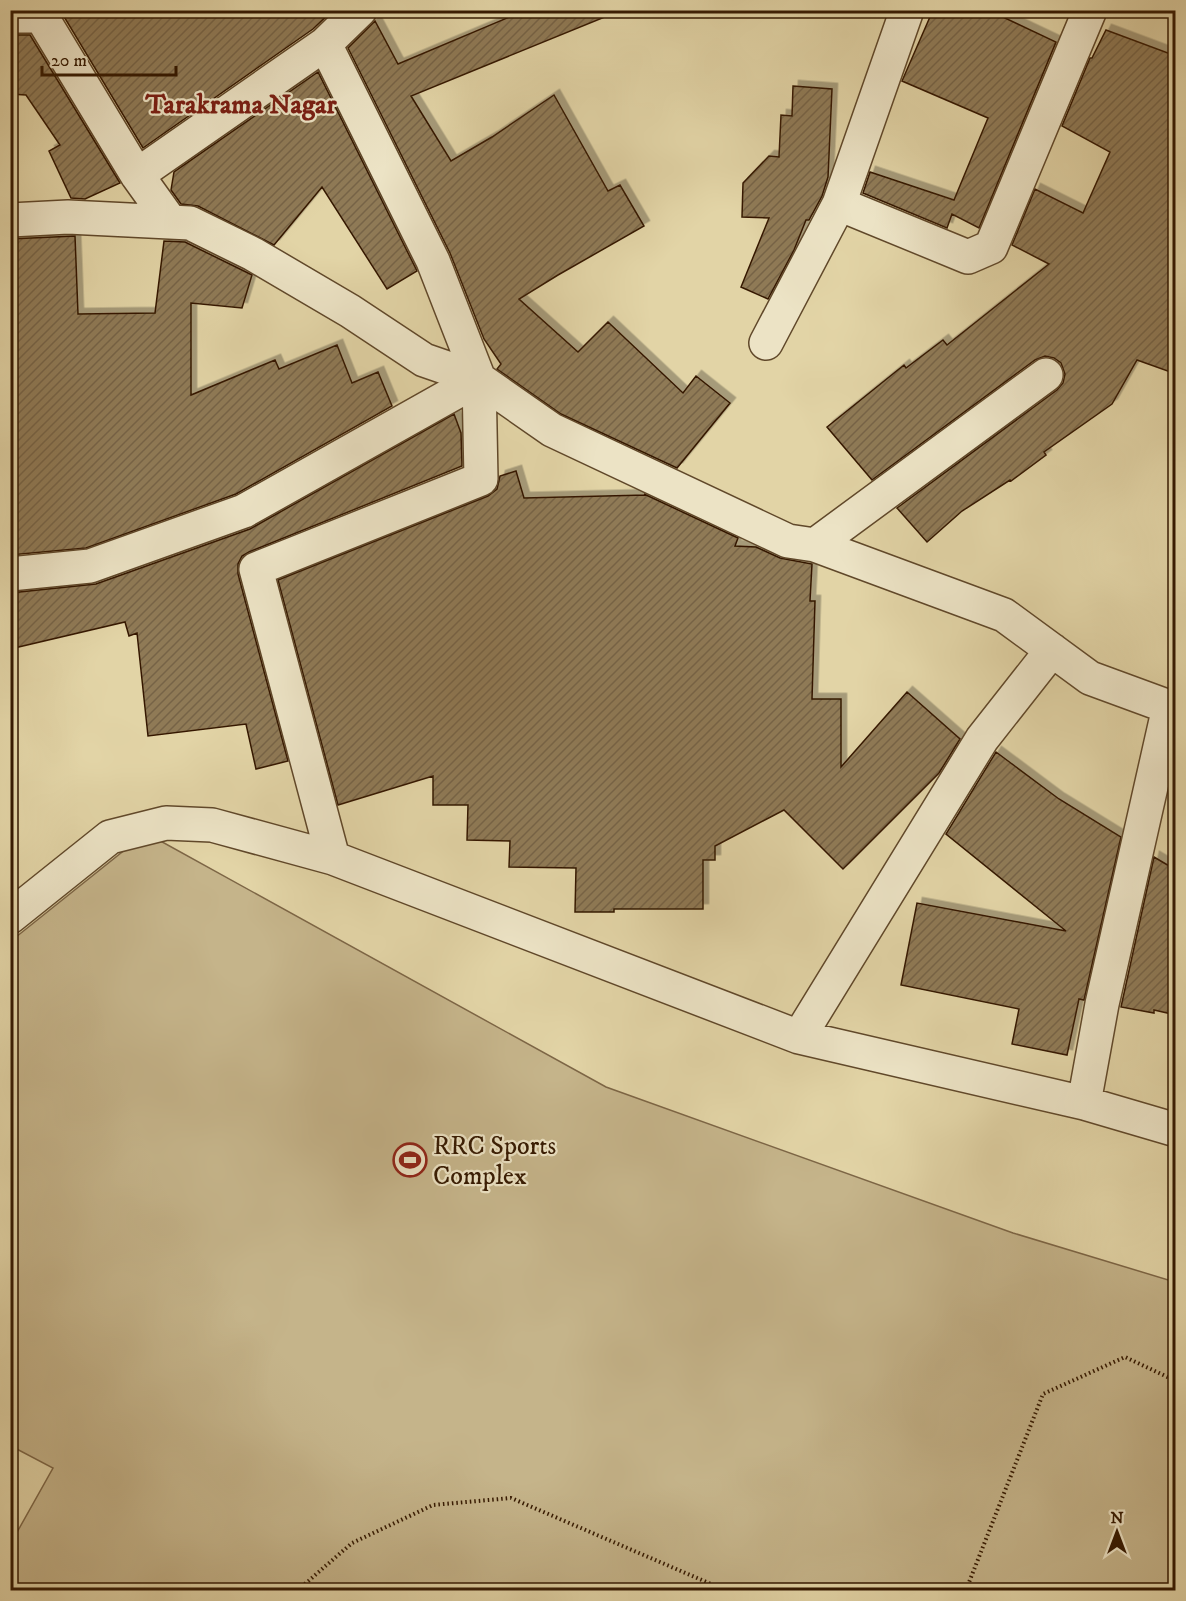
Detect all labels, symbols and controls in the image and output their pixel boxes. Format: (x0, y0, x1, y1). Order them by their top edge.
scale bar (42, 39, 176, 77)
text: 20 m (51, 50, 87, 72)
district label: Tarakrama Nagar (144, 88, 338, 122)
place label: RRC Sports Complex (433, 1130, 556, 1193)
sports icon: RRC Sports Complex (392, 1142, 428, 1178)
north arrow (1087, 1502, 1147, 1562)
text: N (1110, 1508, 1124, 1528)

